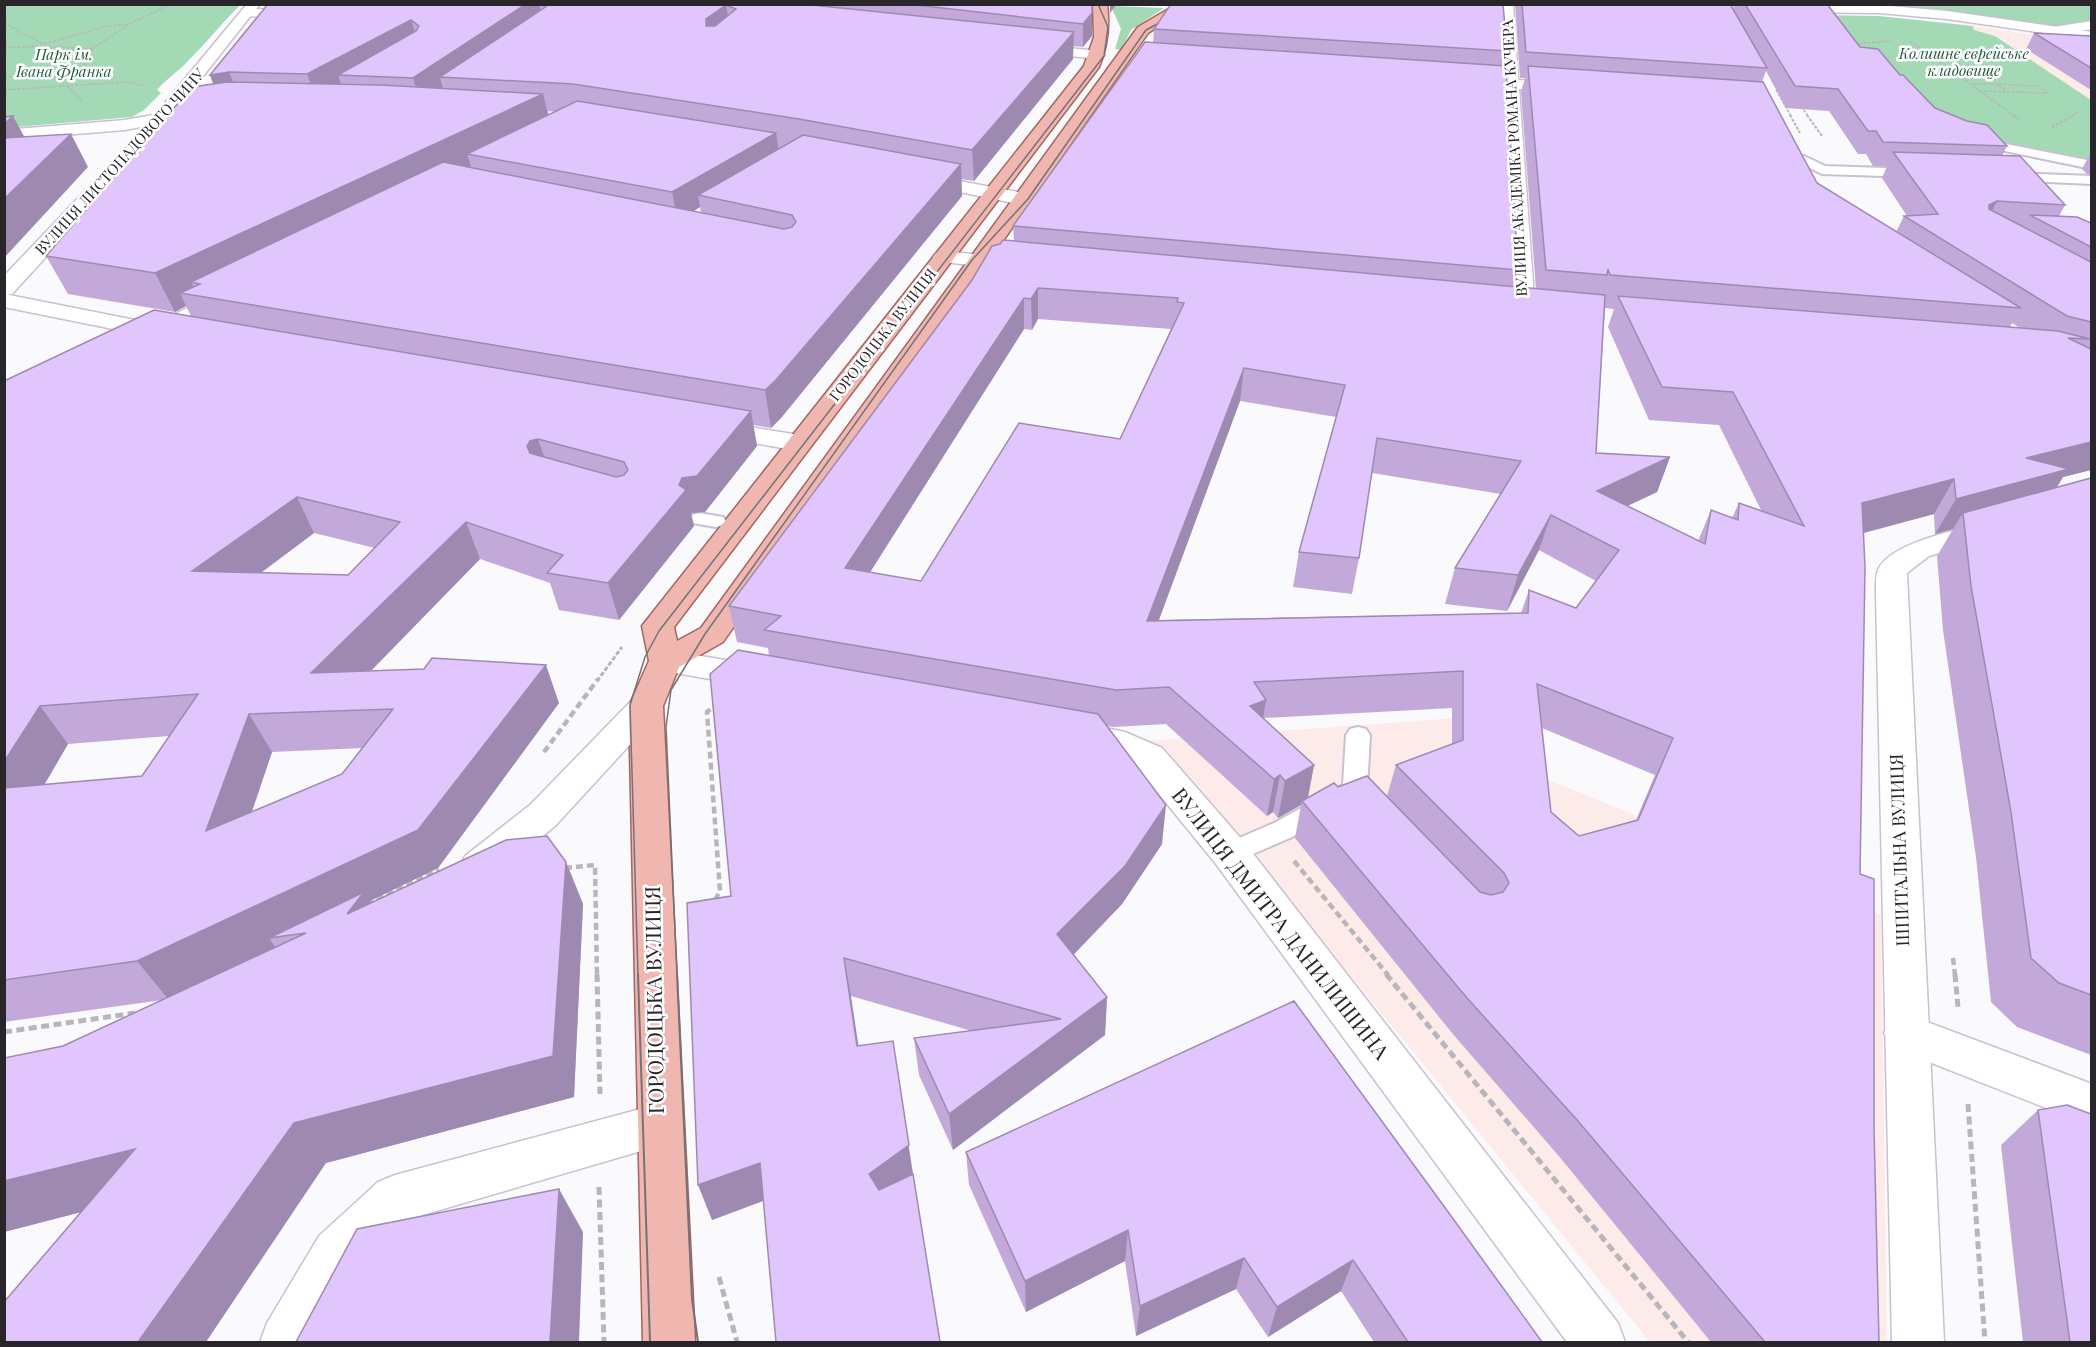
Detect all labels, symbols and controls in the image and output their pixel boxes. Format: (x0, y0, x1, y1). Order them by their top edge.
street label: ВУЛИЦЯ АКАДЕМІКА РОМАНА КУЧЕРА (1497, 18, 1531, 297)
park label: Колишнє єврейське кладовище (1898, 43, 2030, 80)
park label: Парк ім. Івана Франка (15, 44, 112, 81)
street label: ВУЛИЦЯ ЛИСТОПАДОВОГО ЧИНУ (30, 64, 209, 259)
street label: ГОРОДОЦЬКА ВУЛИЦЯ (824, 264, 940, 405)
street label: ШПИТАЛЬНА ВУЛИЦЯ (1884, 753, 1914, 947)
street label: ВУЛИЦЯ ДМИТРА ДАНИЛИШИНА (1167, 781, 1397, 1065)
street label: ГОРОДОЦЬКА ВУЛИЦЯ (637, 886, 669, 1114)

